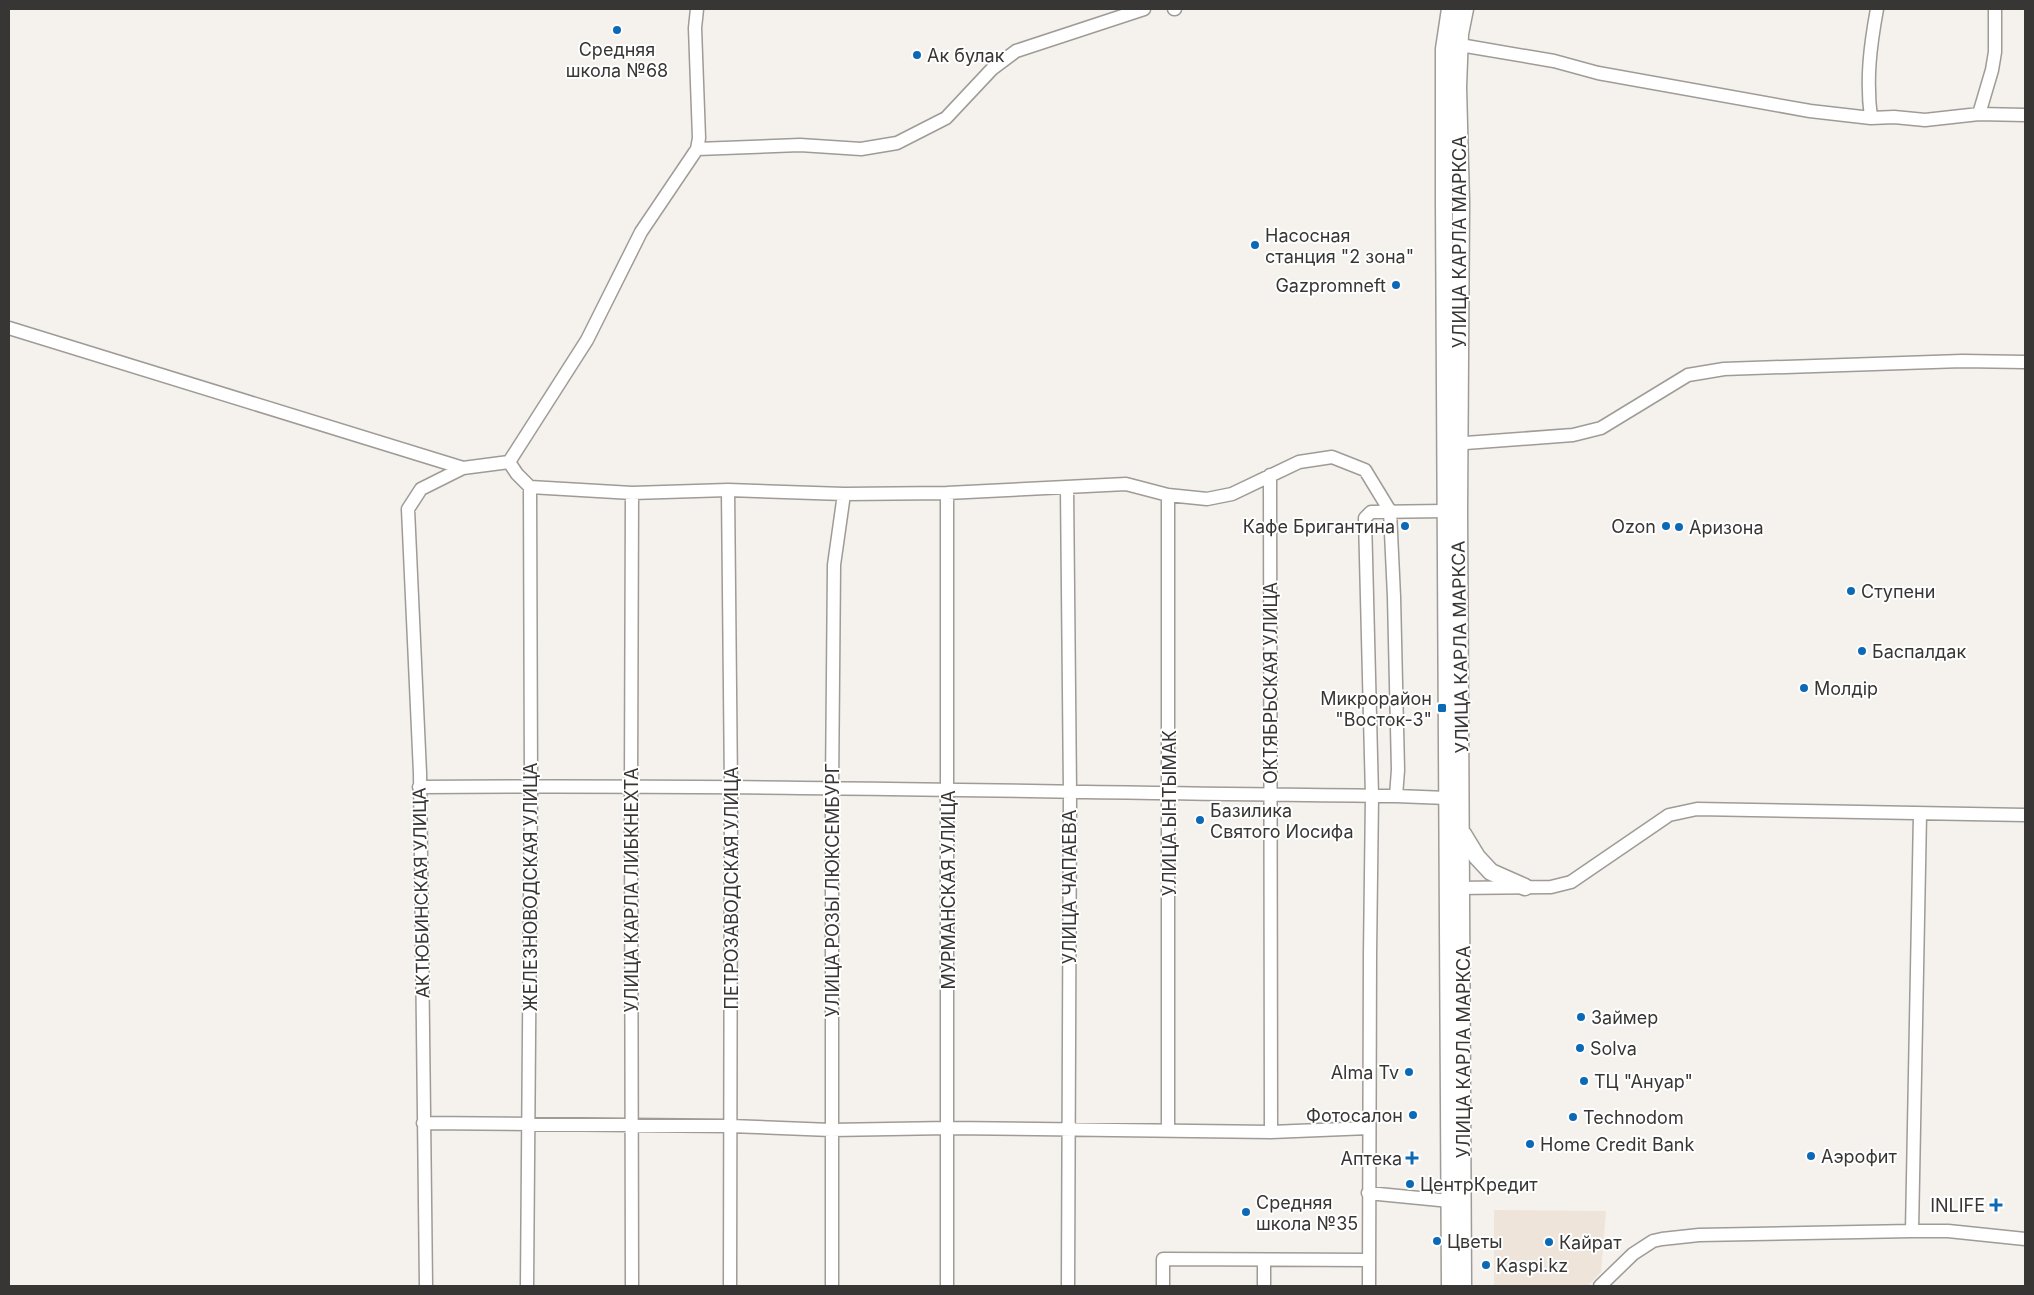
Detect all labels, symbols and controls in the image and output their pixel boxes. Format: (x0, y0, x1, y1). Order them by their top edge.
marker: Средняя школа №68 (611, 24, 623, 36)
place label: Средняя школа №68 (566, 39, 668, 81)
place label: Ак булак (927, 45, 1005, 66)
marker: Ак булак (911, 49, 923, 61)
street label: УЛИЦА КАРЛА МАРКСА (1449, 136, 1470, 348)
place label: Насосная станция "2 зона" (1265, 225, 1414, 267)
marker: Насосная станция "2 зона" (1249, 239, 1261, 251)
place label: Gazpromneft (1275, 275, 1386, 296)
marker: Gazpromneft (1390, 279, 1402, 291)
place label: Кафе Бригантина (1243, 516, 1395, 537)
place label: Ozon (1611, 516, 1656, 537)
place label: Аризона (1689, 517, 1764, 538)
marker: Кафе Бригантина (1399, 520, 1411, 532)
marker: Ozon (1660, 520, 1672, 532)
marker: Аризона (1673, 521, 1685, 533)
street label: УЛИЦА КАРЛА МАРКСА (1448, 541, 1472, 753)
place label: Ступени (1861, 581, 1935, 602)
street label: ОКТЯБРЬСКАЯ УЛИЦА (1260, 582, 1281, 784)
marker: Ступени (1845, 585, 1857, 597)
place label: Баспалдак (1872, 641, 1966, 662)
marker: Баспалдак (1856, 645, 1868, 657)
place label: Молдiр (1814, 678, 1878, 699)
marker: Молдiр (1798, 682, 1810, 694)
place label: Микрорайон "Восток-3" (1320, 688, 1432, 730)
marker: Микрорайон "Восток-3" (1436, 702, 1448, 714)
street label: УЛИЦА ЫНТЫМАК (1159, 730, 1180, 896)
street label: ЖЕЛЕЗНОВОДСКАЯ УЛИЦА (520, 763, 541, 1011)
street label: УЛИЦА РОЗЫ ЛЮКСЕМБУРГ (822, 763, 843, 1017)
street label: ПЕТРОЗАВОДСКАЯ УЛИЦА (721, 767, 742, 1009)
street label: УЛИЦА КАРЛА ЛИБКНЕХТА (621, 768, 642, 1012)
street label: АКТЮБИНСКАЯ УЛИЦА (409, 787, 433, 999)
street label: МУРМАНСКАЯ УЛИЦА (938, 790, 959, 990)
place label: Базилика Святого Иосифа (1210, 800, 1354, 842)
street label: УЛИЦА ЧАПАЕВА (1059, 810, 1080, 964)
marker: Базилика Святого Иосифа (1194, 814, 1206, 826)
street label: УЛИЦА КАРЛА МАРКСА (1453, 946, 1474, 1158)
place label: Займер (1591, 1007, 1658, 1028)
marker: Займер (1575, 1011, 1587, 1023)
place label: Solva (1590, 1038, 1637, 1059)
marker: Solva (1574, 1042, 1586, 1054)
place label: Alma Tv (1331, 1062, 1399, 1083)
marker: Alma Tv (1403, 1066, 1415, 1078)
place label: ТЦ "Ануар" (1594, 1071, 1693, 1092)
marker: ТЦ "Ануар" (1578, 1075, 1590, 1087)
place label: Фотосалон (1306, 1105, 1403, 1126)
place label: Technodom (1583, 1107, 1684, 1128)
marker: Фотосалон (1407, 1109, 1419, 1121)
marker: Technodom (1567, 1111, 1579, 1123)
place label: Home Credit Bank (1540, 1134, 1694, 1155)
marker: Home Credit Bank (1524, 1138, 1536, 1150)
place label: Аэрофит (1821, 1146, 1897, 1167)
place label: Аптека (1341, 1148, 1402, 1169)
marker: Аэрофит (1805, 1150, 1817, 1162)
marker: Аптека (1406, 1152, 1418, 1164)
place label: ЦентрКредит (1420, 1174, 1538, 1195)
marker: ЦентрКредит (1404, 1178, 1416, 1190)
place label: Средняя школа №35 (1256, 1192, 1358, 1234)
place label: INLIFE (1930, 1195, 1985, 1216)
marker: INLIFE (1989, 1198, 2003, 1212)
marker: Средняя школа №35 (1240, 1206, 1252, 1218)
place label: Цветы (1447, 1231, 1503, 1252)
place label: Кайрат (1559, 1232, 1622, 1253)
marker: Цветы (1431, 1235, 1443, 1247)
marker: Кайрат (1543, 1236, 1555, 1248)
place label: Kaspi.kz (1496, 1255, 1568, 1276)
marker: Kaspi.kz (1480, 1259, 1492, 1271)

